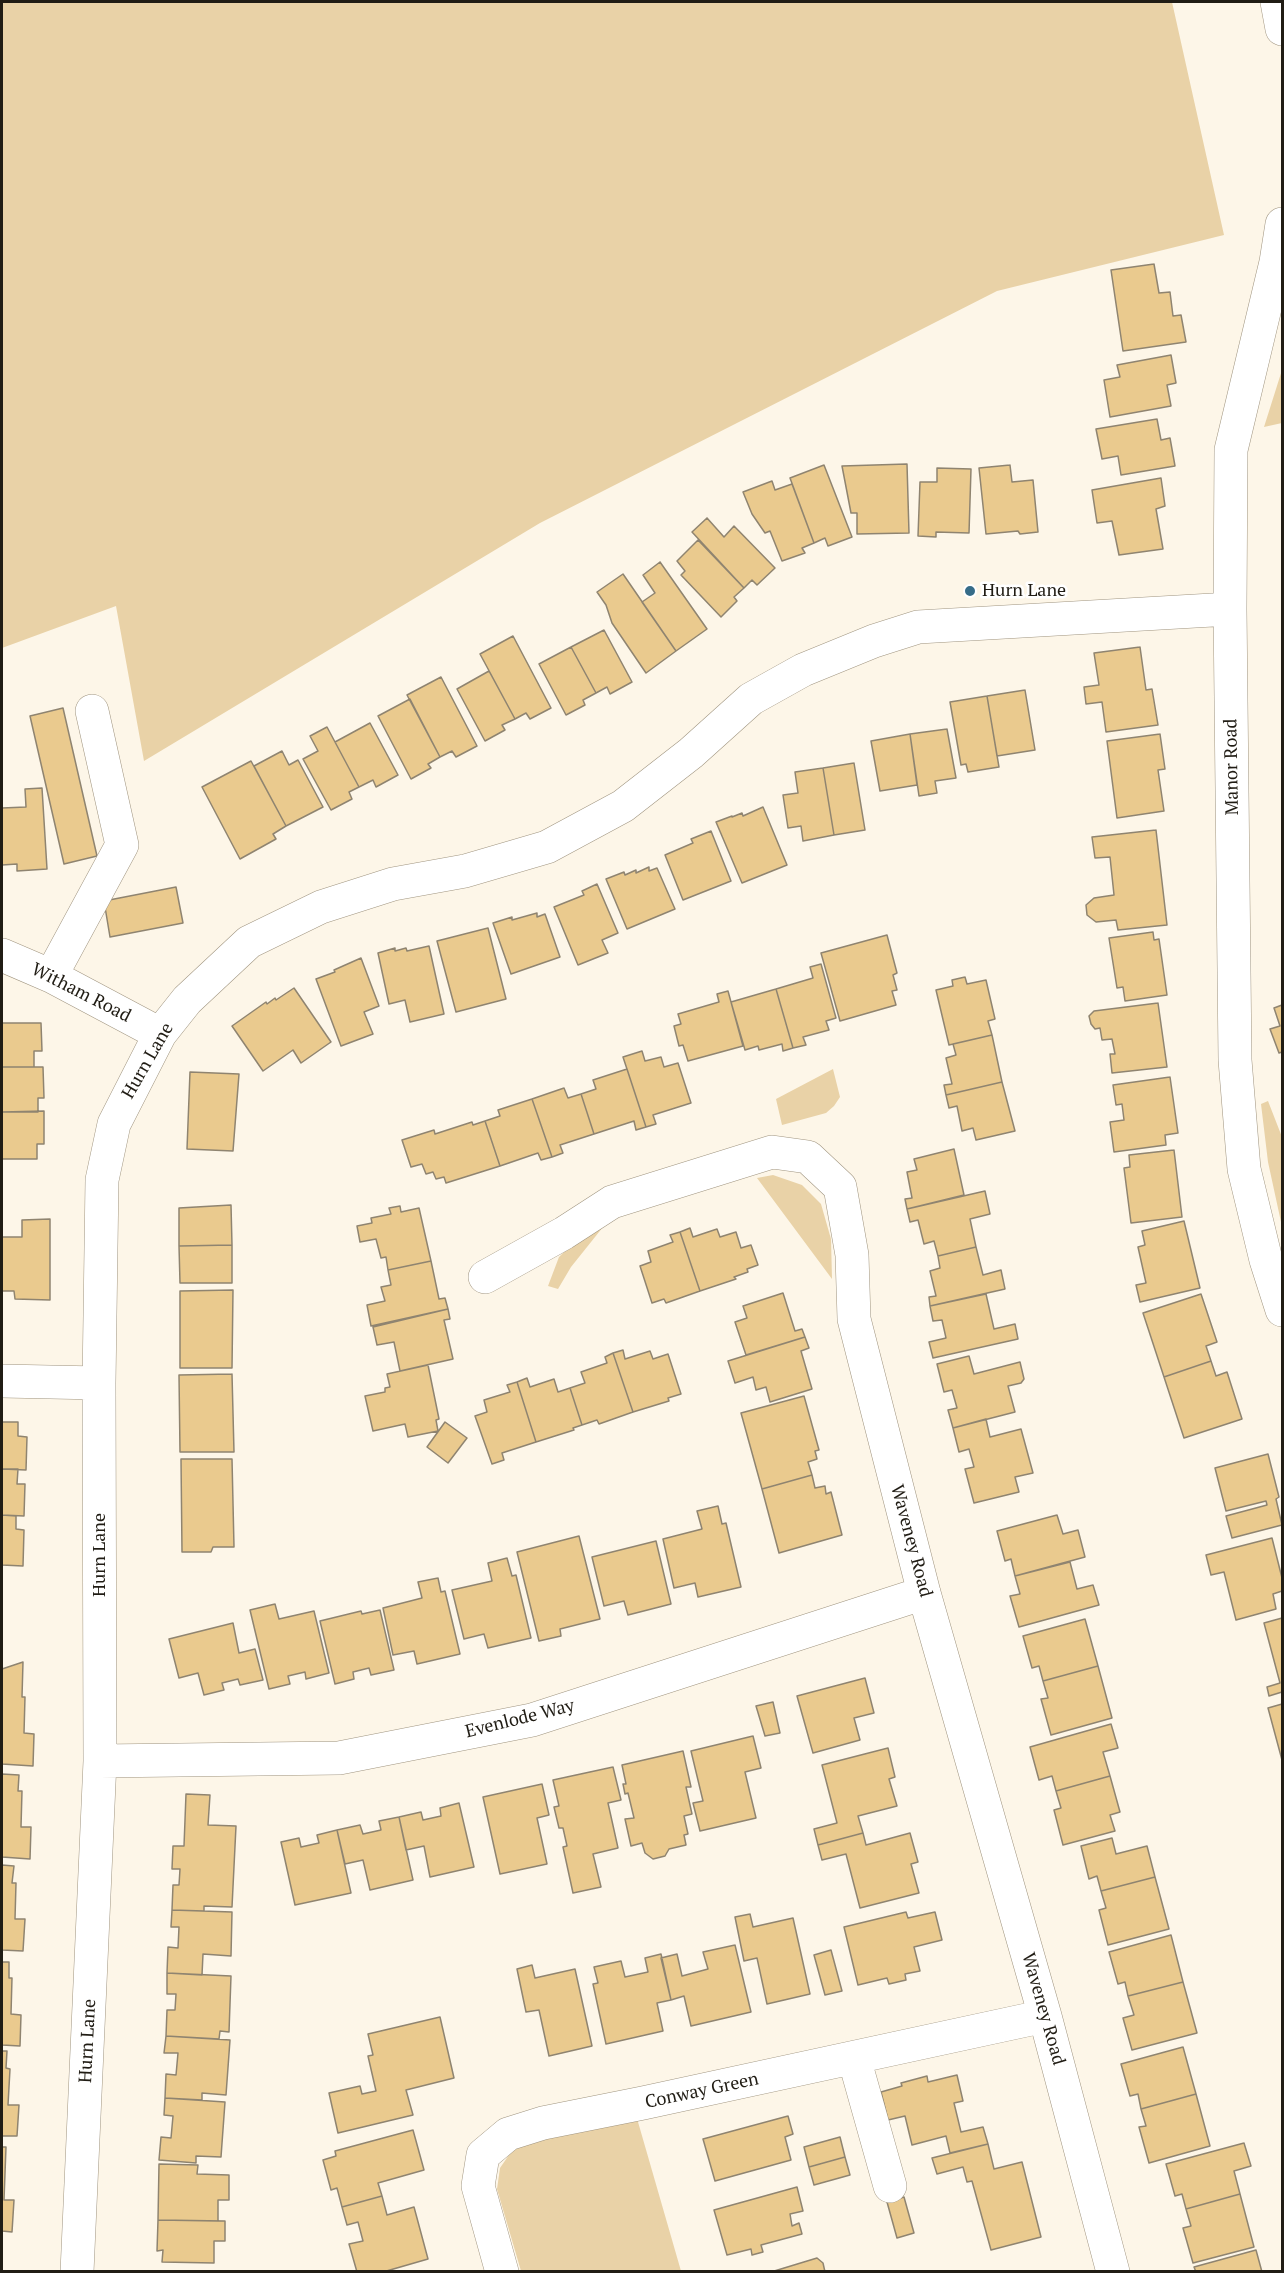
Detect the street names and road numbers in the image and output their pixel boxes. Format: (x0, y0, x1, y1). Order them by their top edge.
street label: Manor Road (1220, 718, 1244, 816)
street label: Witham Road (28, 959, 134, 1027)
street label: Hurn Lane (118, 1019, 178, 1103)
street label: Waveney Road (886, 1482, 936, 1600)
street label: Hurn Lane (89, 1513, 111, 1597)
street label: Evenlode Way (463, 1695, 577, 1743)
street label: Waveney Road (1017, 1950, 1069, 2068)
street label: Hurn Lane (75, 1998, 101, 2084)
street label: Conway Green (643, 2068, 761, 2114)

